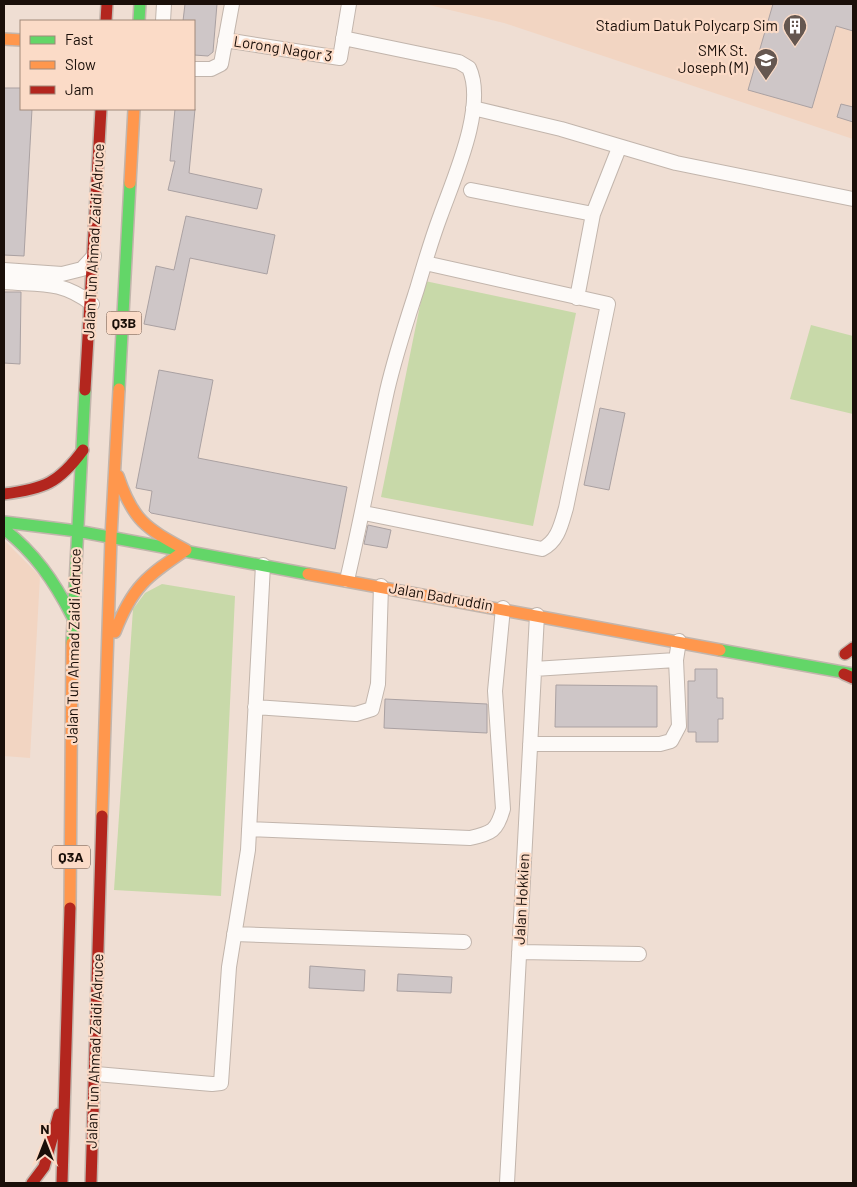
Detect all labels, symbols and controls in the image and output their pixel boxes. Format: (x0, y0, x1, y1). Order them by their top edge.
building icon: Stadium Datuk Polycarp Sim (782, 13, 808, 47)
place label: Stadium Datuk Polycarp Sim (596, 16, 778, 34)
legend (20, 20, 195, 110)
text: Fast (65, 30, 93, 48)
street label: Lorong Nagor 3 (233, 31, 334, 65)
place label: SMK St. Joseph (M) (678, 41, 748, 76)
school or university icon: SMK St. Joseph (M) (753, 47, 779, 81)
text: Slow (65, 55, 96, 73)
text: Jam (65, 80, 94, 98)
street label: Jalan Tun Ahmad Zaidi Adruce (79, 143, 107, 339)
road number: Q3B (106, 312, 142, 334)
street label: Jalan Tun Ahmad Zaidi Adruce (62, 548, 84, 744)
street label: Jalan Badruddin (388, 578, 495, 614)
road number: Q3A (52, 846, 90, 869)
street label: Jalan Hokkien (510, 853, 532, 945)
street label: Jalan Tun Ahmad Zaidi Adruce (82, 953, 106, 1149)
north arrow (20, 1117, 70, 1167)
text: N (40, 1120, 50, 1137)

